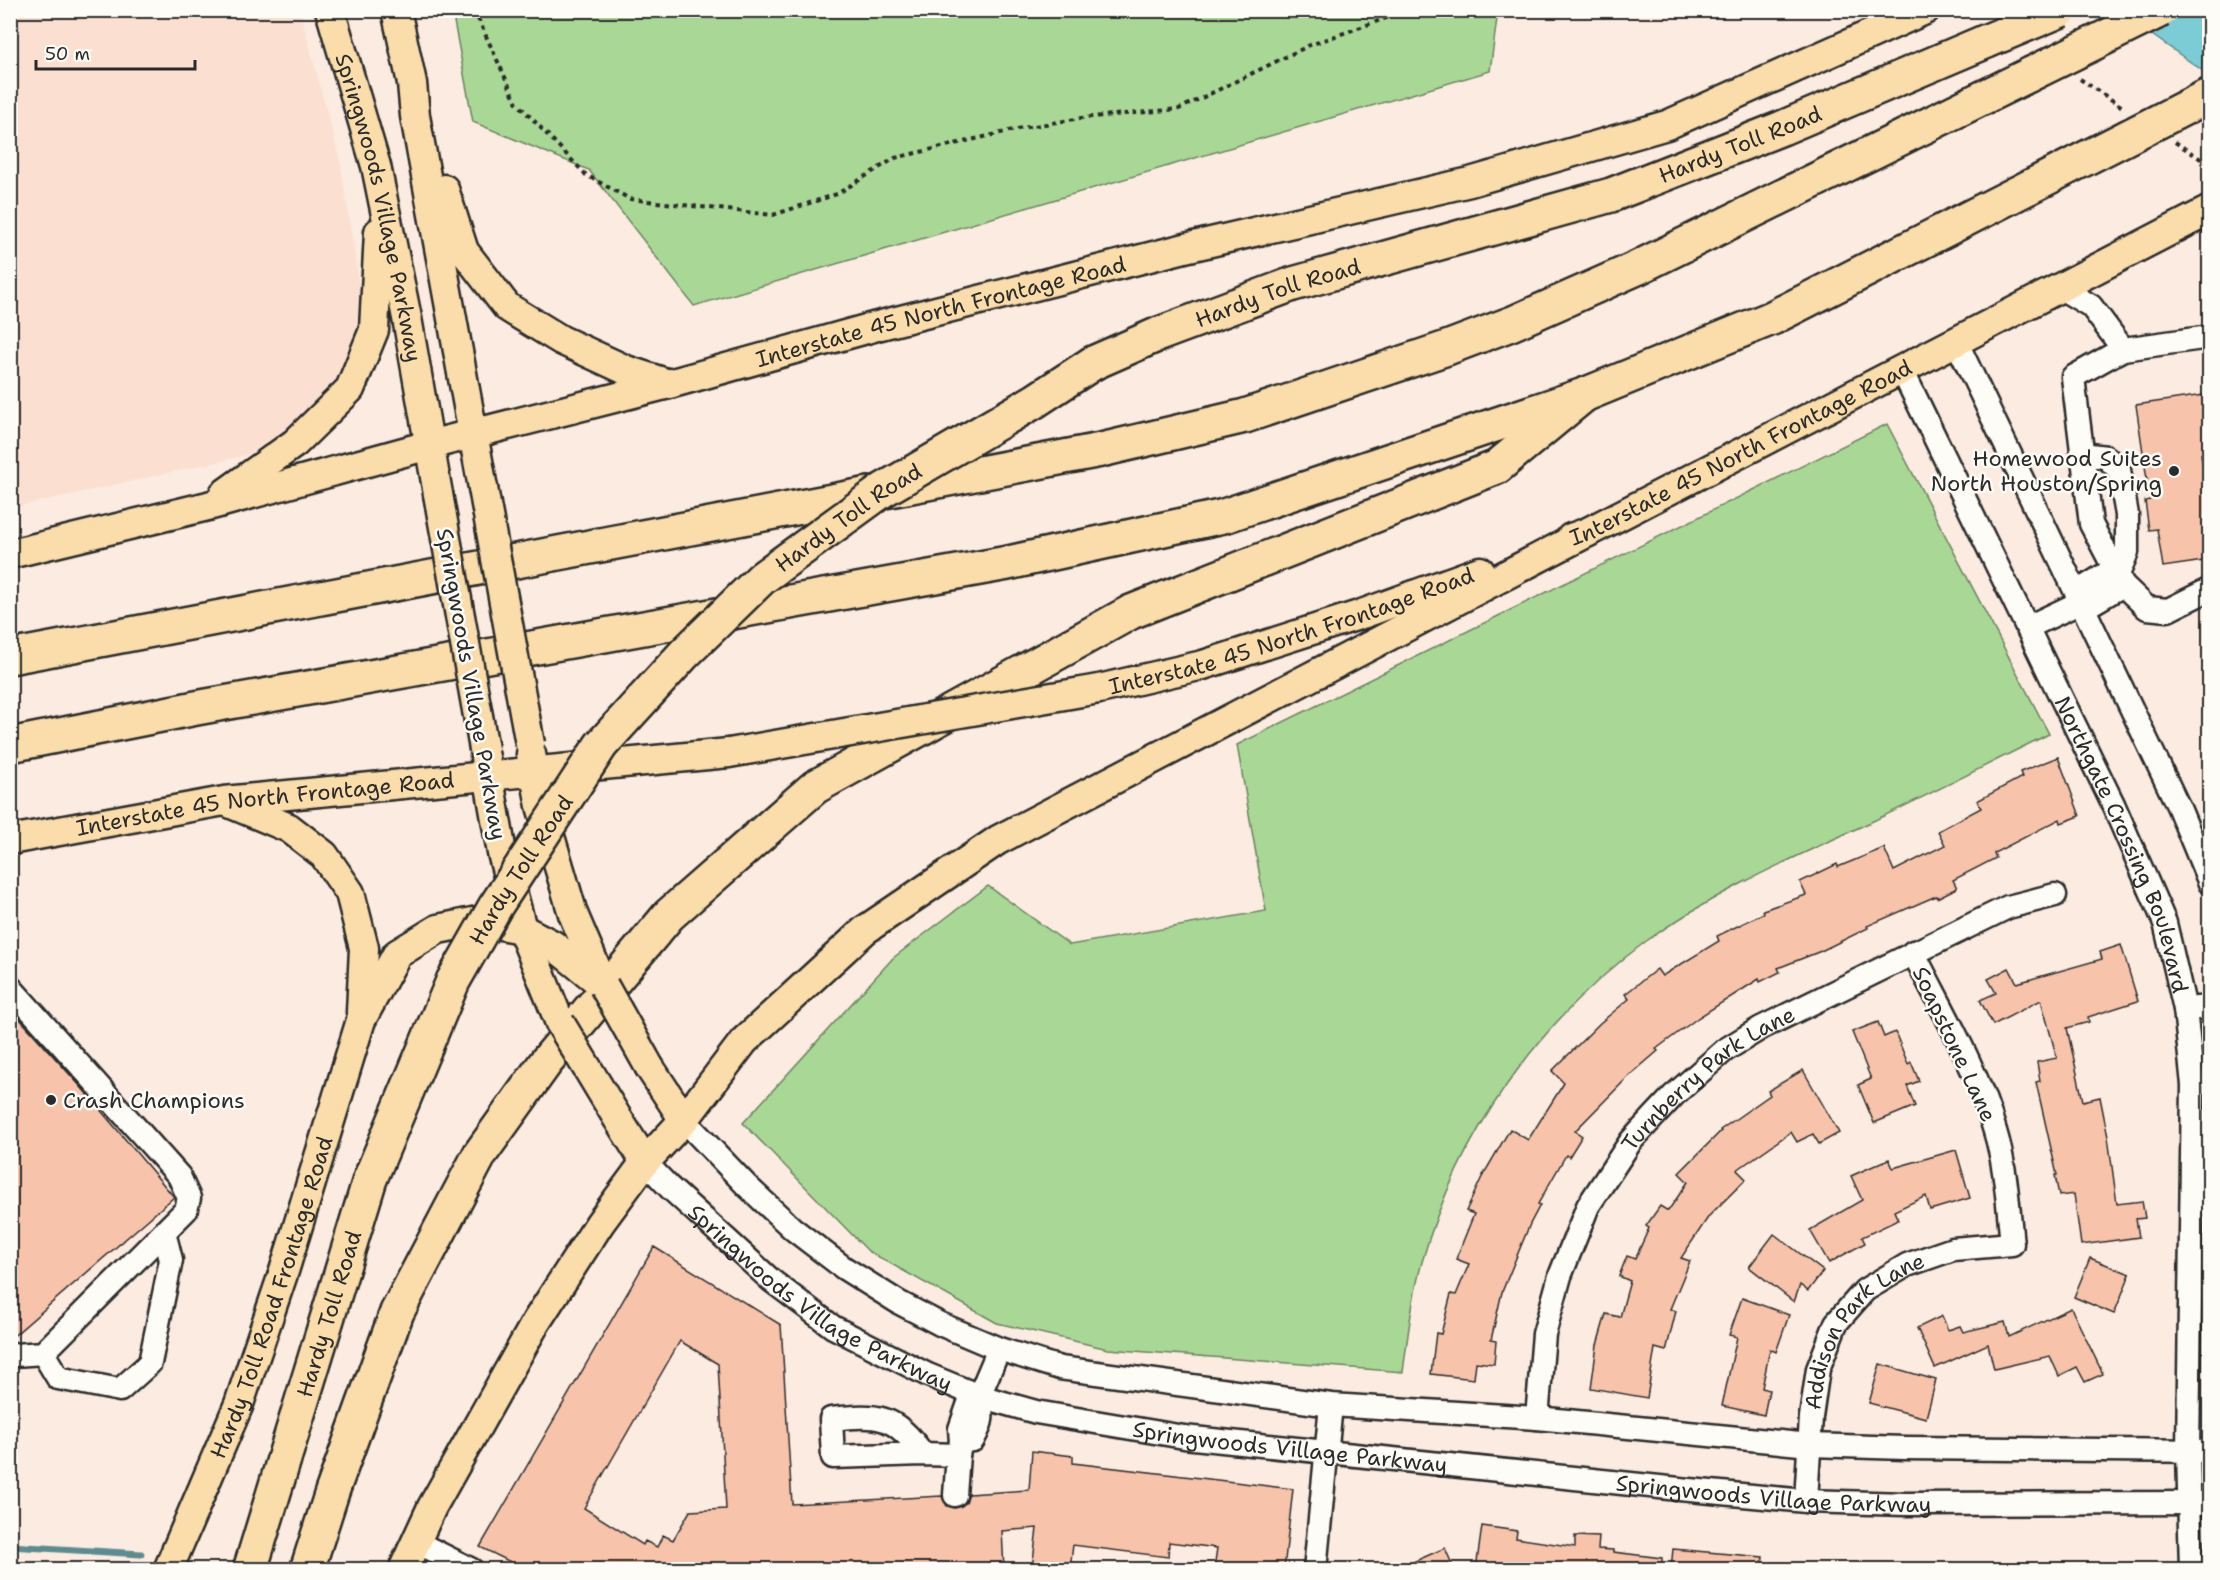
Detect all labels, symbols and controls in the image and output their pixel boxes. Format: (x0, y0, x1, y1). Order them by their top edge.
scale bar (36, 33, 195, 71)
text: 50 m (45, 42, 90, 66)
street label: Springwoods Village Parkway (329, 50, 428, 364)
street label: Hardy Toll Road (1655, 99, 1826, 190)
street label: Interstate 45 North Frontage Road (753, 250, 1129, 374)
street label: Hardy Toll Road (1191, 252, 1364, 334)
street label: Interstate 45 North Frontage Road (1566, 353, 1917, 552)
place label: Homewood Suites North Houston/Spring (1930, 444, 2162, 498)
street label: Hardy Toll Road (769, 456, 927, 579)
marker: Homewood Suites North Houston/Spring (2167, 464, 2181, 478)
street label: Springwoods Village Parkway (430, 526, 513, 842)
street label: Interstate 45 North Frontage Road (1106, 560, 1478, 701)
street label: Northgate Crossing Boulevard (2048, 691, 2195, 996)
street label: Interstate 45 North Frontage Road (74, 765, 456, 843)
street label: Hardy Toll Road (462, 789, 580, 950)
street label: Soapstone Lane (1906, 962, 2003, 1127)
street label: Turnberry Park Lane (1615, 1000, 1800, 1156)
place label: Crash Champions (63, 1086, 245, 1115)
marker: Crash Champions (44, 1093, 58, 1107)
street label: Hardy Toll Road Frontage Road (202, 1133, 338, 1461)
street label: Springwoods Village Parkway (682, 1198, 957, 1398)
street label: Hardy Toll Road (291, 1227, 367, 1399)
street label: Addison Park Lane (1798, 1246, 1928, 1412)
street label: Springwoods Village Parkway (1131, 1415, 1449, 1480)
street label: Springwoods Village Parkway (1614, 1469, 1932, 1519)

